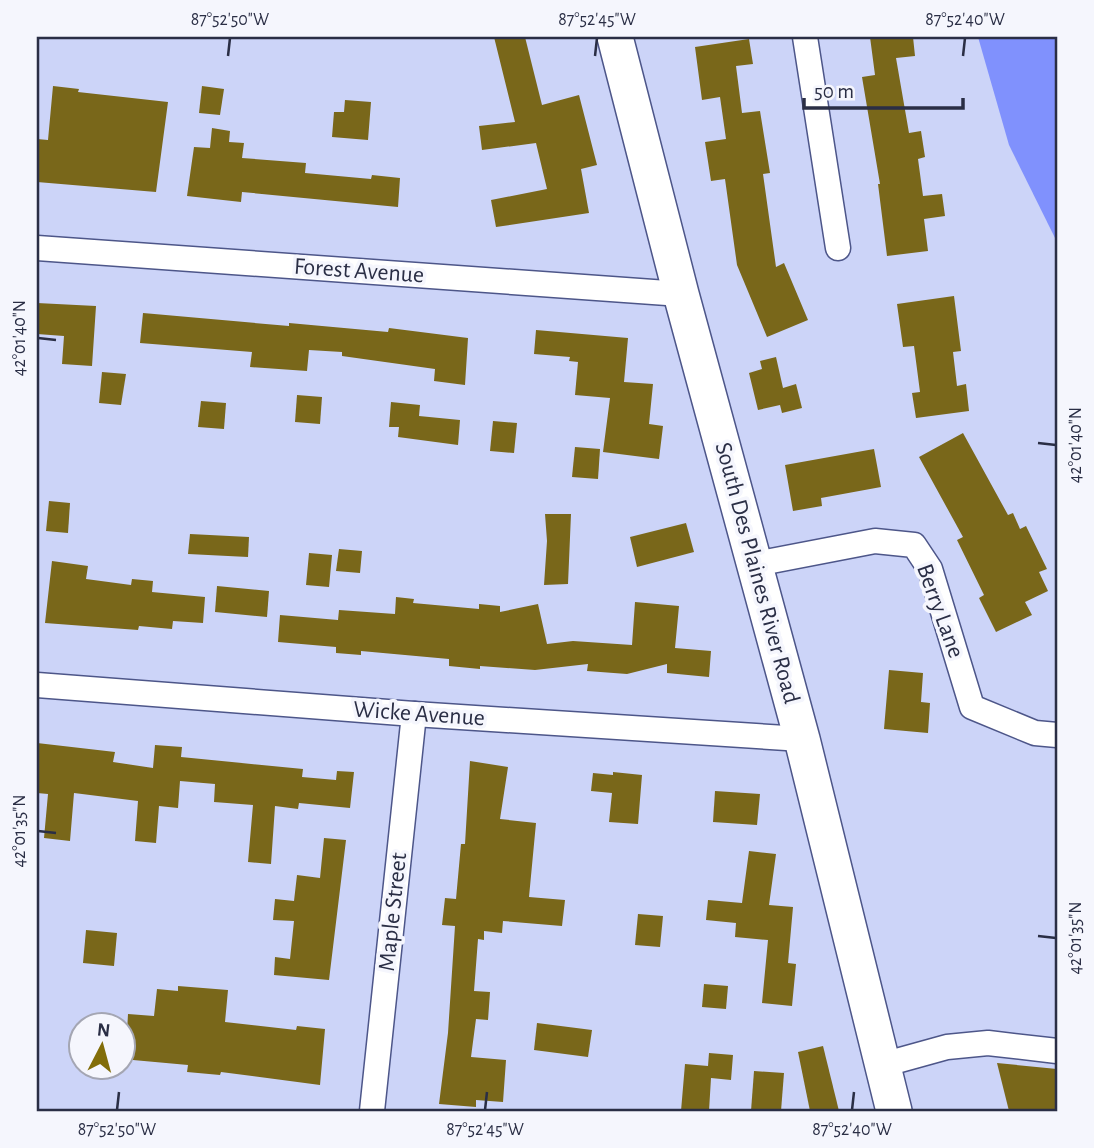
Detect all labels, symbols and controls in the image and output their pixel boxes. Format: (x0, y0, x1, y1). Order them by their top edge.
text: 87°52'50"W (191, 11, 269, 29)
text: 87°52'45"W (558, 11, 636, 29)
text: 87°52'40"W (925, 11, 1005, 29)
scale bar (804, 66, 963, 110)
text: 50 m (814, 81, 854, 102)
street label: Forest Avenue (293, 254, 425, 288)
text: 42°01'40"N (11, 300, 29, 376)
text: 42°01'40"N (1067, 407, 1085, 483)
street label: South Des Plaines River Road (711, 440, 803, 706)
street label: Berry Lane (912, 561, 968, 661)
street label: Wicke Avenue (352, 697, 486, 731)
text: 42°01'35"N (11, 794, 29, 868)
street label: Maple Street (375, 851, 411, 973)
text: 42°01'35"N (1067, 901, 1085, 975)
north arrow (66, 1012, 136, 1082)
text: N (96, 1020, 111, 1041)
text: 87°52'50"W (78, 1121, 156, 1139)
text: 87°52'45"W (446, 1121, 524, 1139)
text: 87°52'40"W (812, 1121, 892, 1139)

